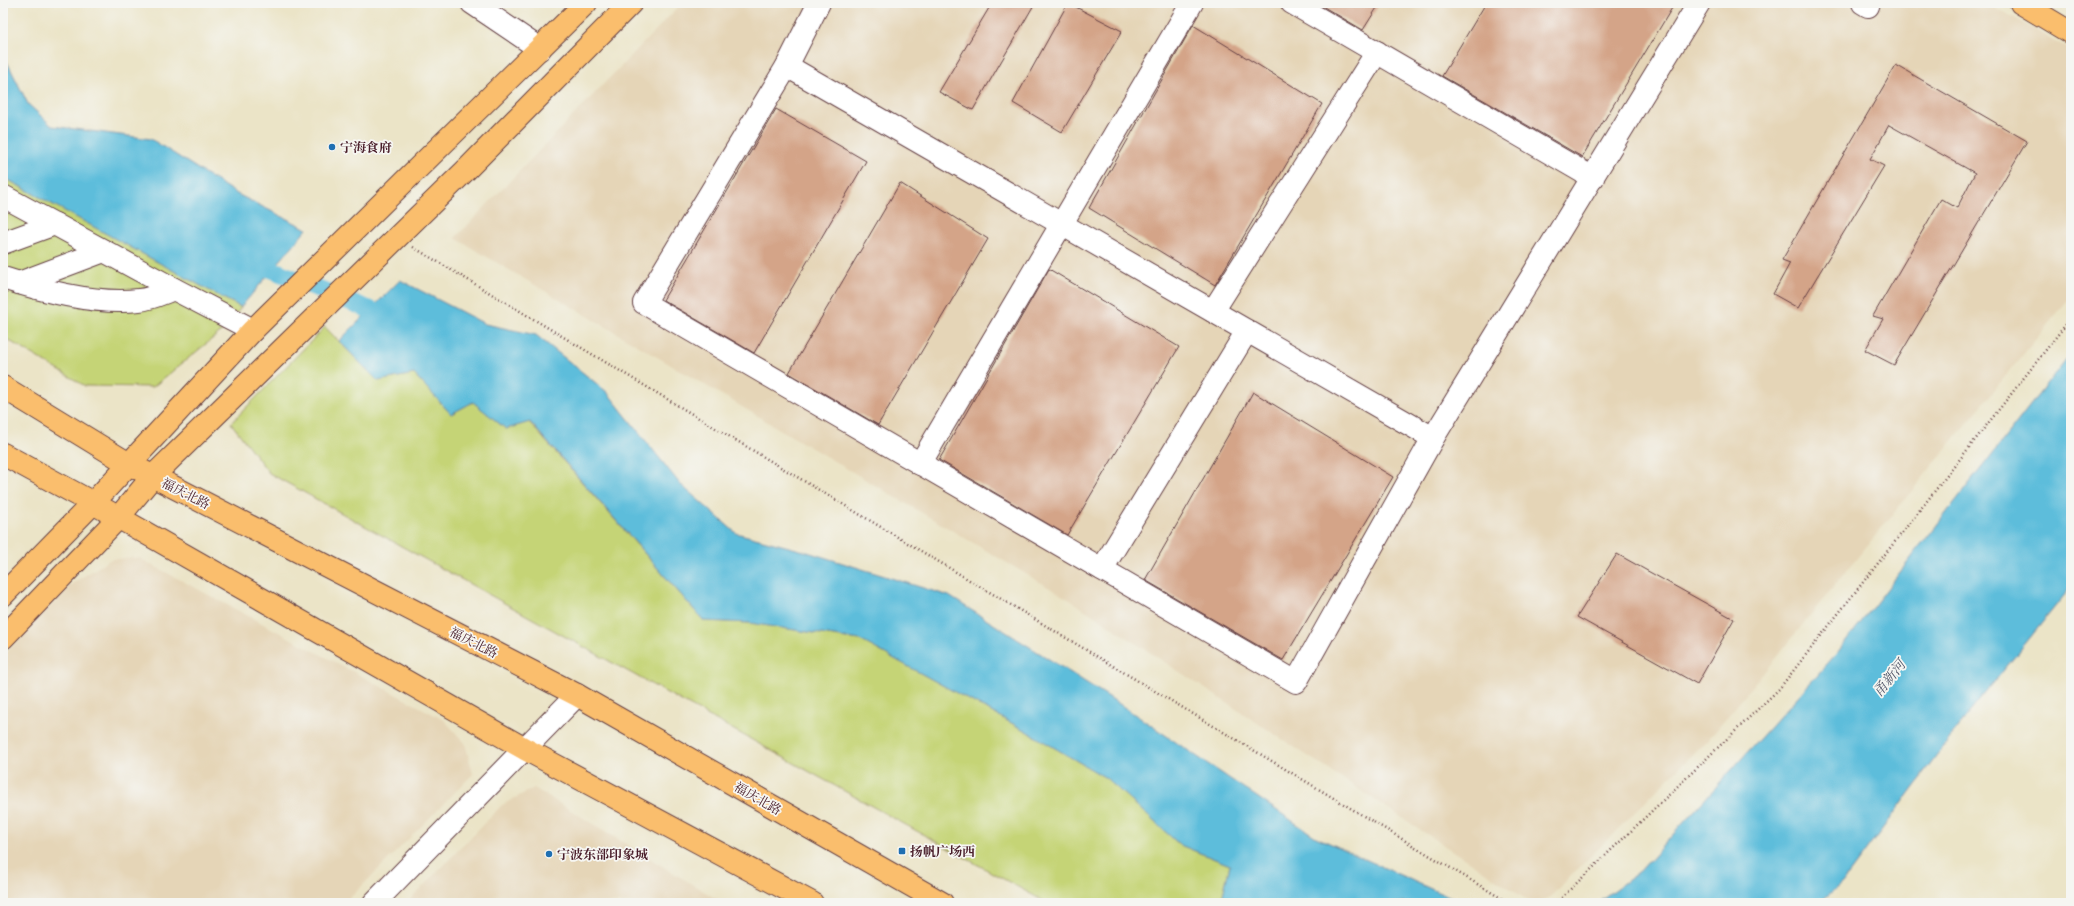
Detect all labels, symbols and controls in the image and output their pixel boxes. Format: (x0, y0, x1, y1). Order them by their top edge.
place label: 宁海食府 (340, 140, 392, 156)
marker: 宁海食府 (327, 142, 337, 152)
street label: 福庆北路 (159, 475, 212, 513)
street label: 福庆北路 (447, 624, 500, 662)
water label: 甬新河 (1870, 654, 1912, 701)
street label: 福庆北路 (731, 779, 784, 819)
place label: 扬帆广场西 (910, 844, 975, 860)
marker: 扬帆广场西 (897, 846, 907, 856)
place label: 宁波东部印象城 (557, 847, 648, 863)
marker: 宁波东部印象城 (544, 849, 554, 859)

